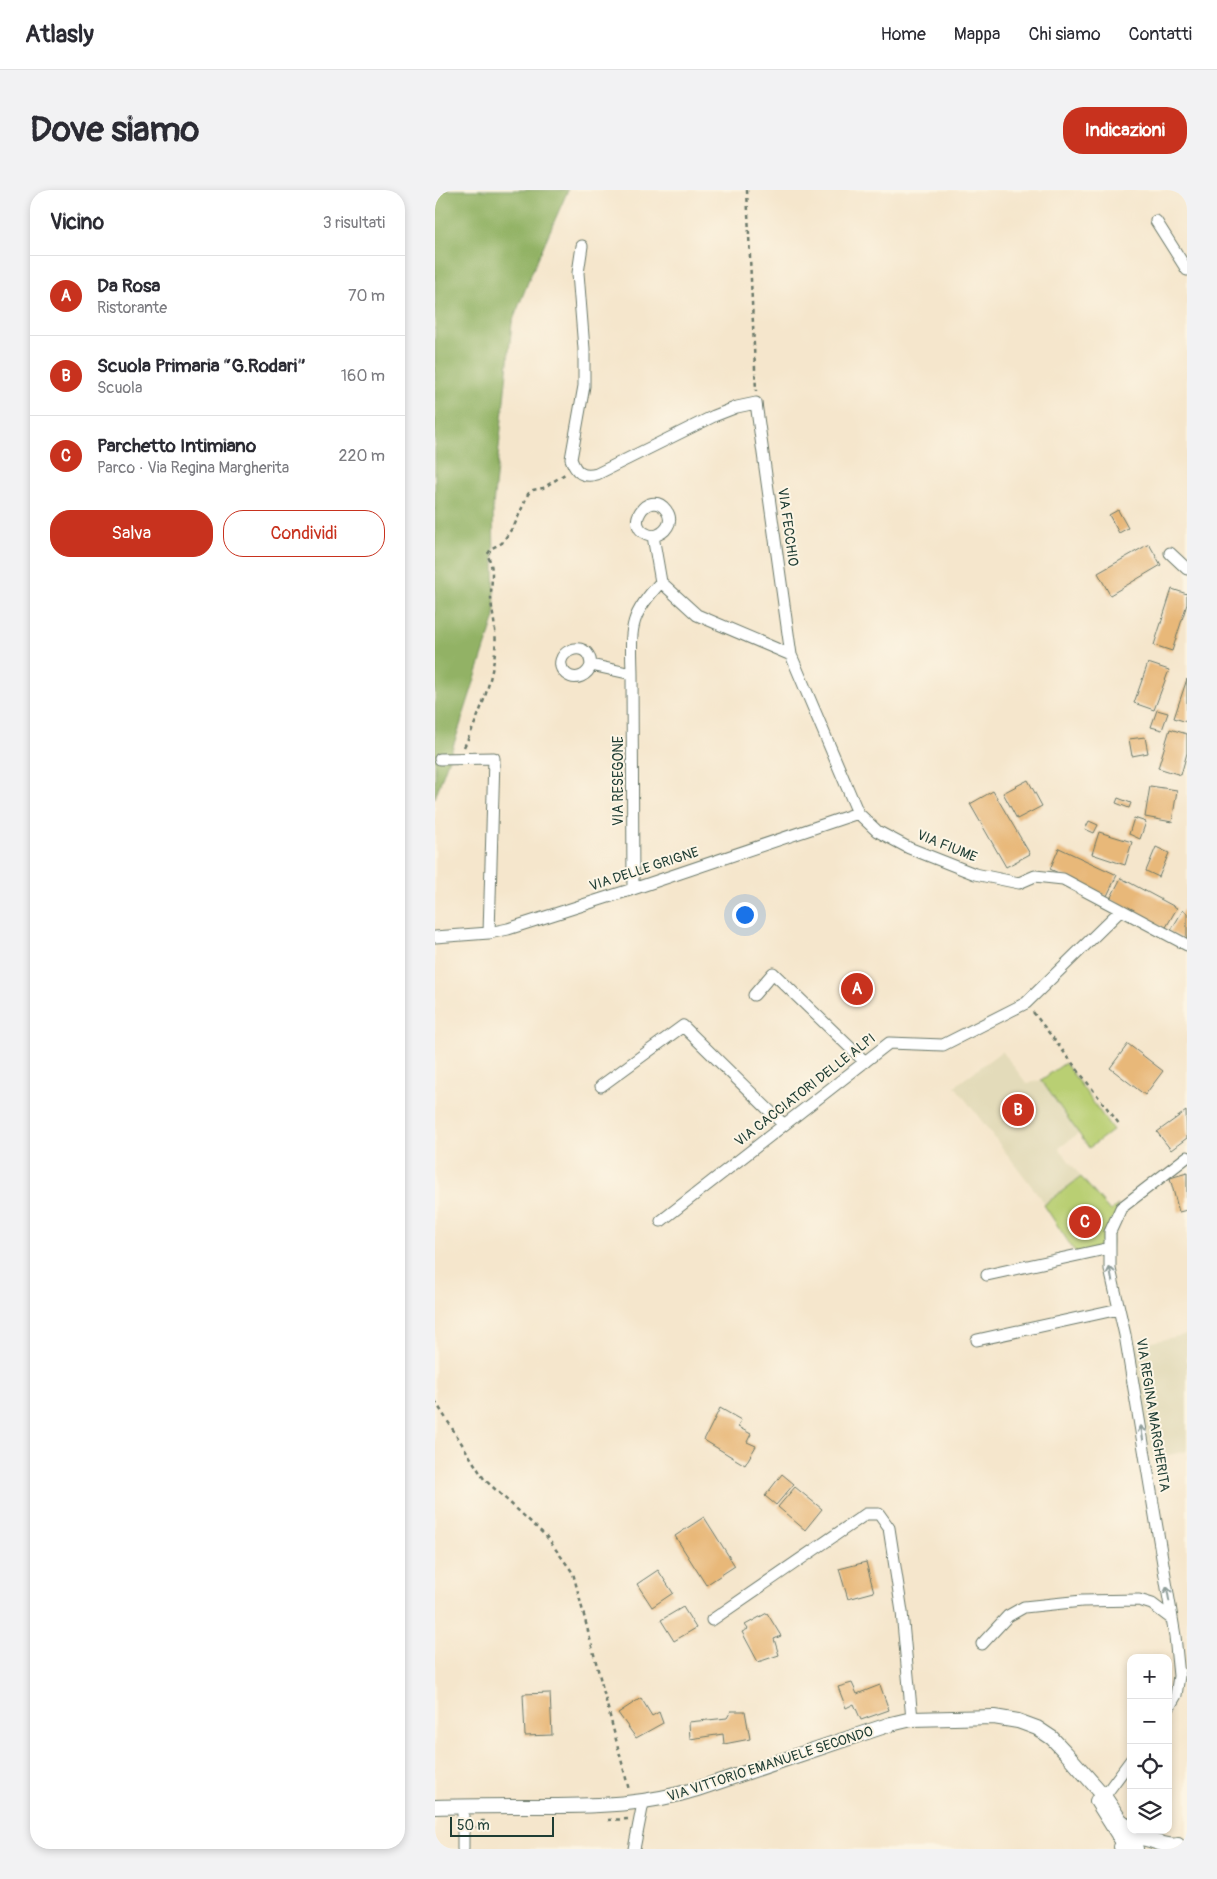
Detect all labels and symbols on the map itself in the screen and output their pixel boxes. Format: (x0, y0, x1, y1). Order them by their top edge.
street label: VIA FECCHIO (774, 487, 802, 567)
street label: VIA RESEGONE (610, 736, 627, 826)
street label: VIA FIUME (914, 826, 980, 866)
street label: VIA DELLE GRIGNE (587, 843, 701, 895)
your location (732, 902, 758, 928)
pin: A (841, 970, 873, 1008)
street label: VIA CACCIATORI DELLE ALPI (731, 1030, 879, 1150)
pin: B (1002, 1091, 1034, 1129)
pin: C (1069, 1203, 1101, 1241)
one-way arrow (1106, 1266, 1116, 1282)
street label: VIA REGINA MARGHERITA (1132, 1337, 1174, 1493)
one-way arrow (1137, 1426, 1147, 1442)
one-way arrow (1162, 1586, 1172, 1602)
street label: VIA VITTORIO EMANUELE SECONDO (665, 1723, 875, 1805)
scale bar (450, 1814, 554, 1837)

